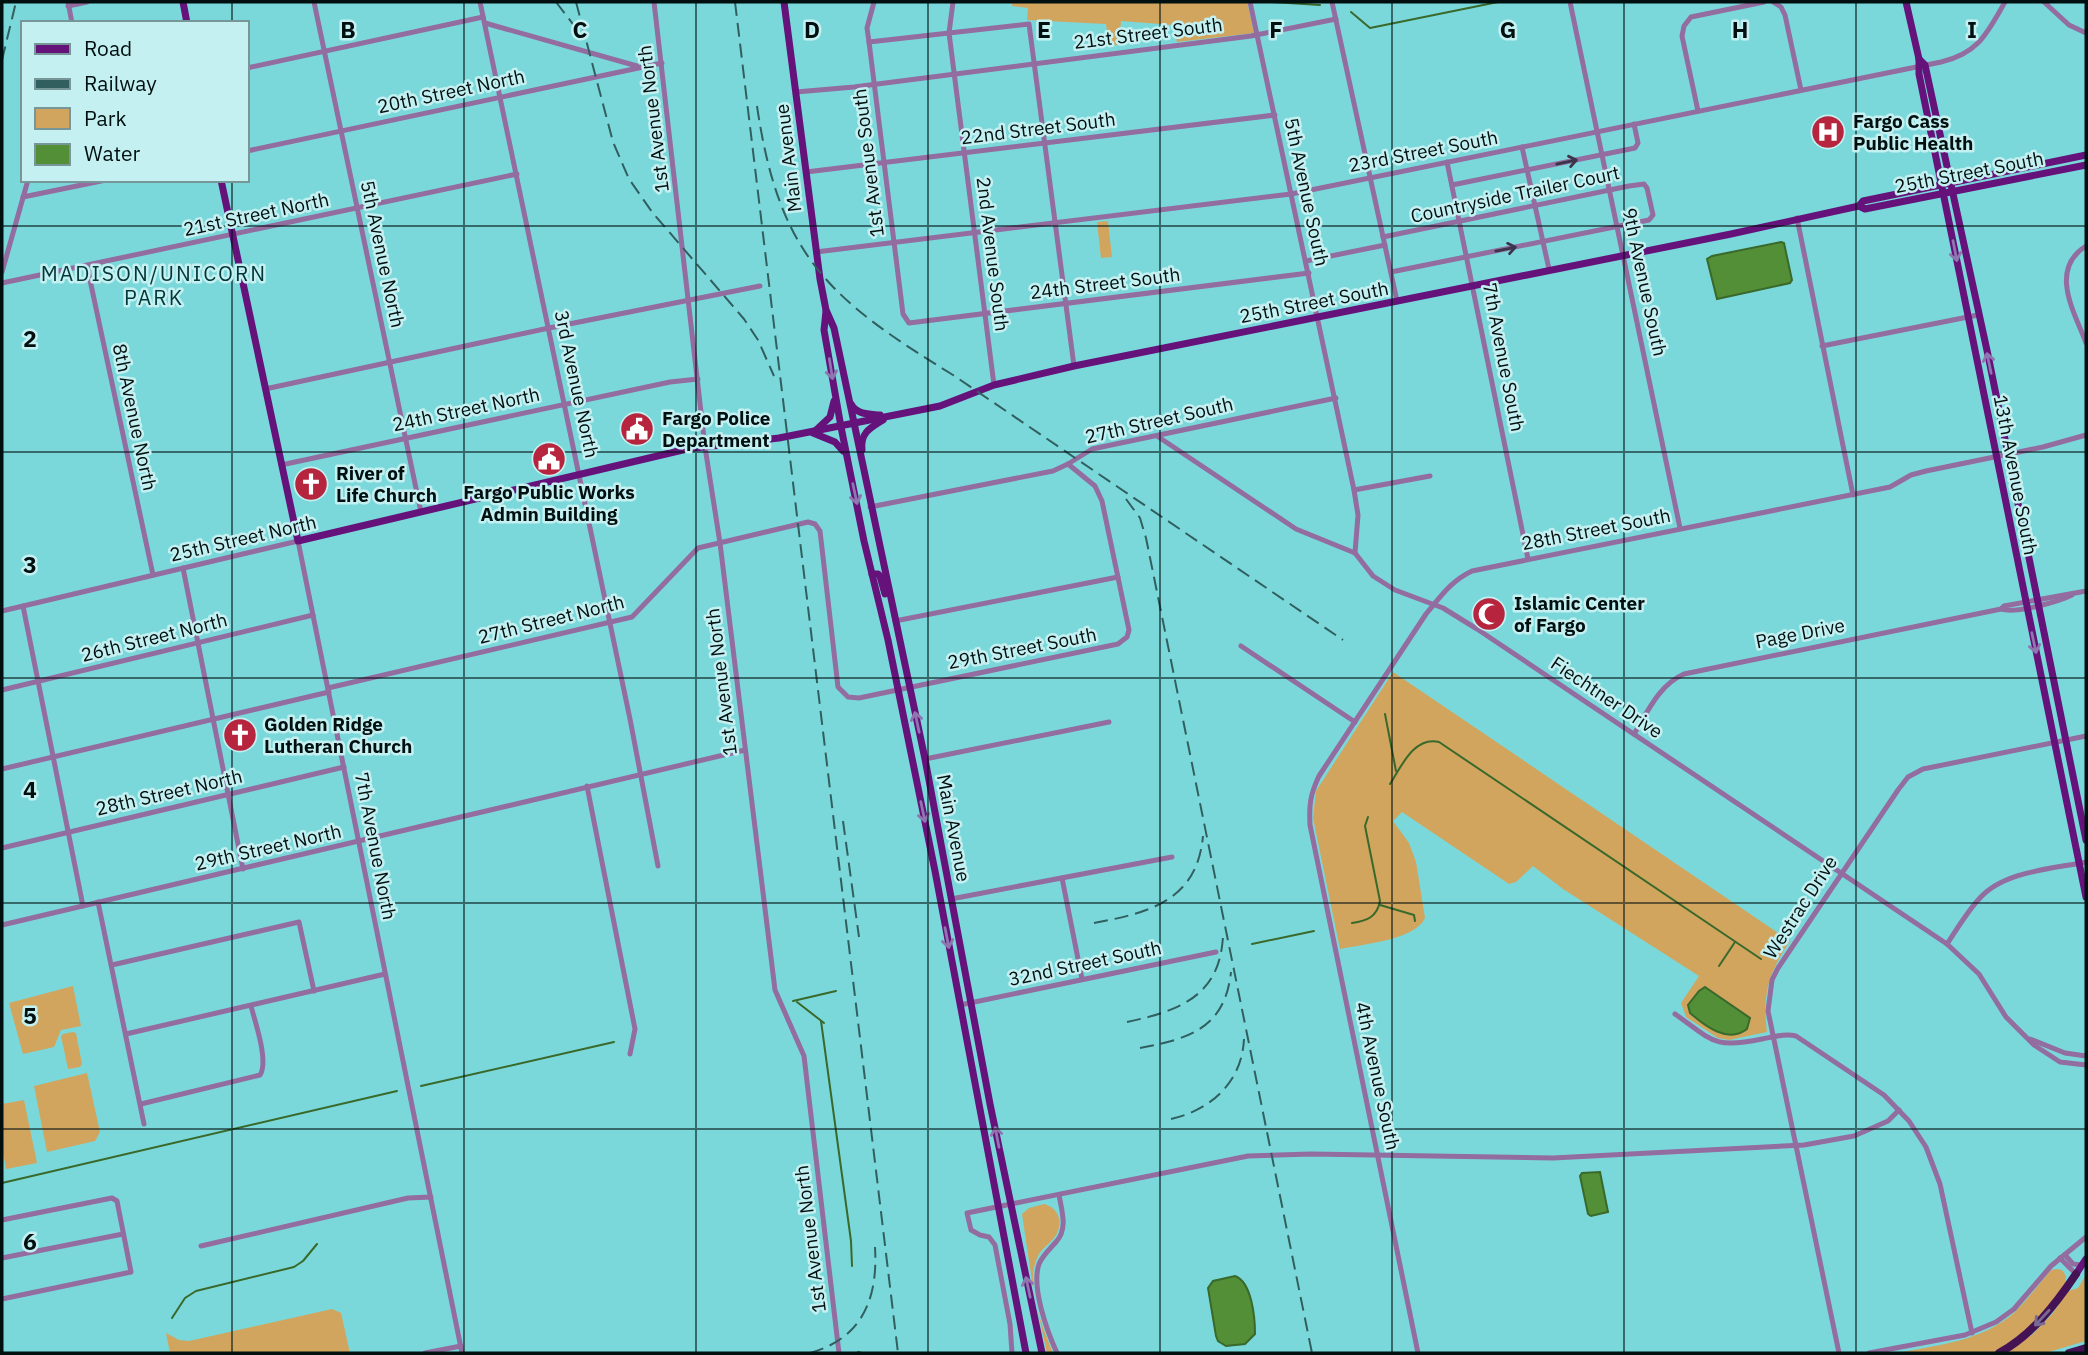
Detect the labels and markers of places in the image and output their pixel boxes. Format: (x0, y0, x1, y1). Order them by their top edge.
place label: Fargo Cass Public Health (1853, 109, 1973, 155)
hospital icon: Fargo Cass Public Health (1809, 113, 1847, 151)
place label: Fargo Police Department (662, 406, 771, 452)
public building icon: Fargo Police Department (618, 410, 656, 448)
public building icon: Fargo Public Works Admin Building (530, 440, 568, 478)
place label: River of Life Church (336, 461, 437, 507)
church icon: River of Life Church (292, 465, 330, 503)
place label: Fargo Public Works Admin Building (463, 480, 635, 526)
place label: Islamic Center of Fargo (1514, 591, 1645, 637)
mosque icon: Islamic Center of Fargo (1470, 595, 1508, 633)
place label: Golden Ridge Lutheran Church (264, 712, 412, 758)
church icon: Golden Ridge Lutheran Church (221, 716, 259, 754)

